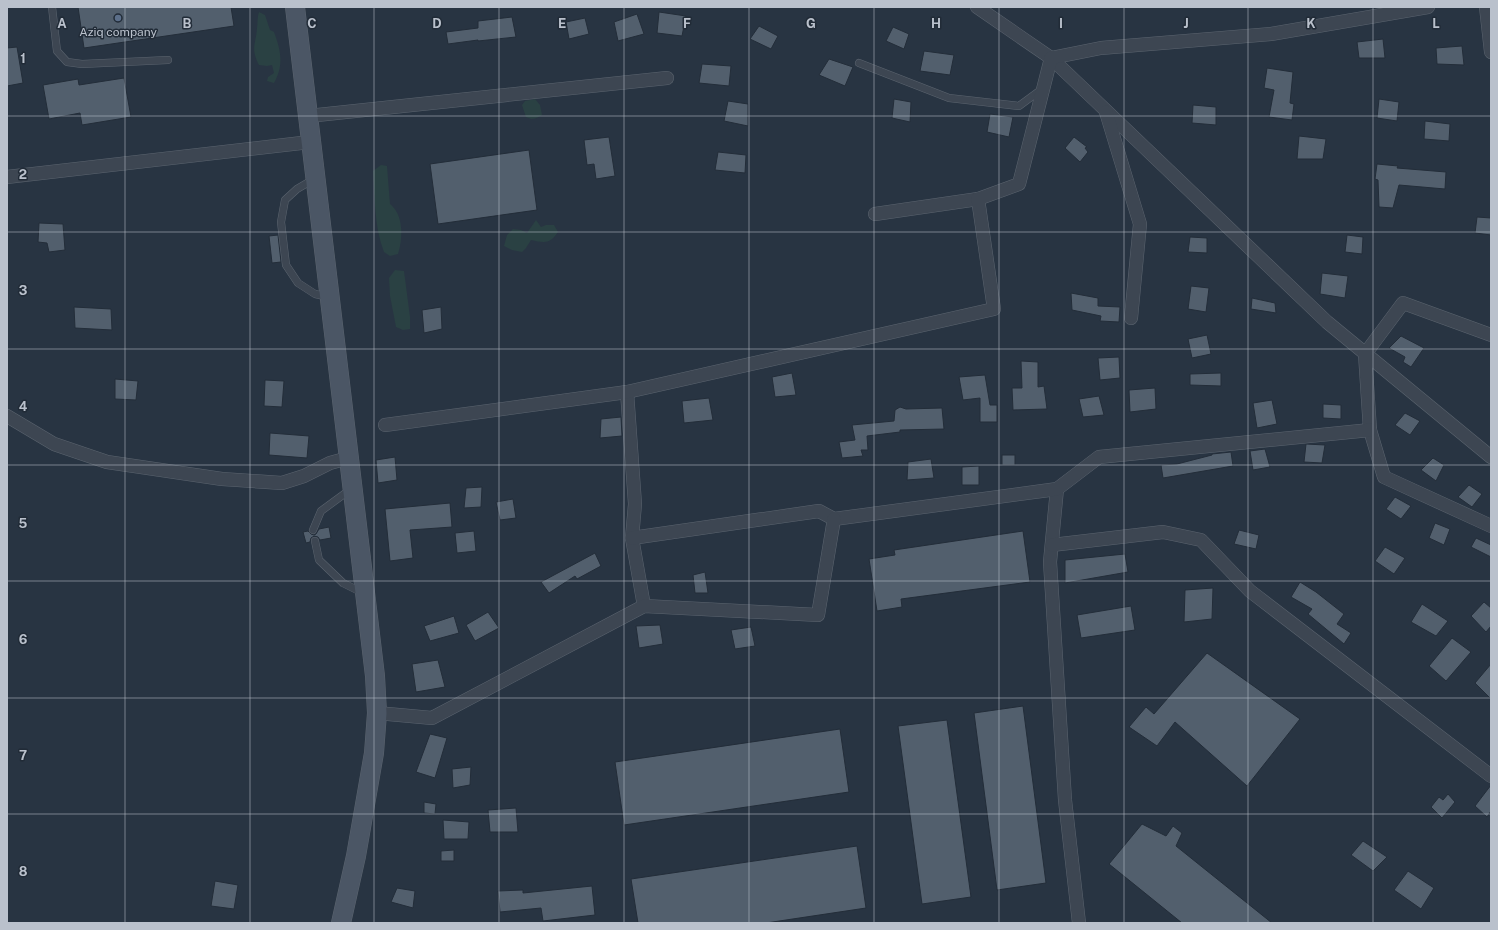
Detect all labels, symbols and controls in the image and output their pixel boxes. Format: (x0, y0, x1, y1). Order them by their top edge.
marker: Aziq company (113, 13, 123, 23)
text: A (57, 16, 67, 31)
text: B (183, 16, 192, 31)
text: C (307, 16, 317, 31)
text: D (432, 16, 442, 31)
text: E (558, 16, 566, 31)
text: F (683, 16, 691, 31)
text: G (806, 16, 816, 31)
text: H (931, 16, 941, 31)
text: I (1059, 16, 1063, 31)
text: J (1183, 16, 1189, 31)
text: K (1306, 16, 1316, 31)
text: L (1432, 16, 1440, 31)
place label: Aziq company (79, 25, 157, 39)
text: 1 (20, 51, 26, 66)
text: 2 (19, 167, 27, 182)
text: 3 (19, 283, 28, 298)
text: 4 (19, 399, 28, 414)
text: 5 (19, 516, 28, 531)
text: 6 (19, 632, 28, 647)
text: 7 (19, 748, 27, 763)
text: 8 (19, 864, 28, 879)

